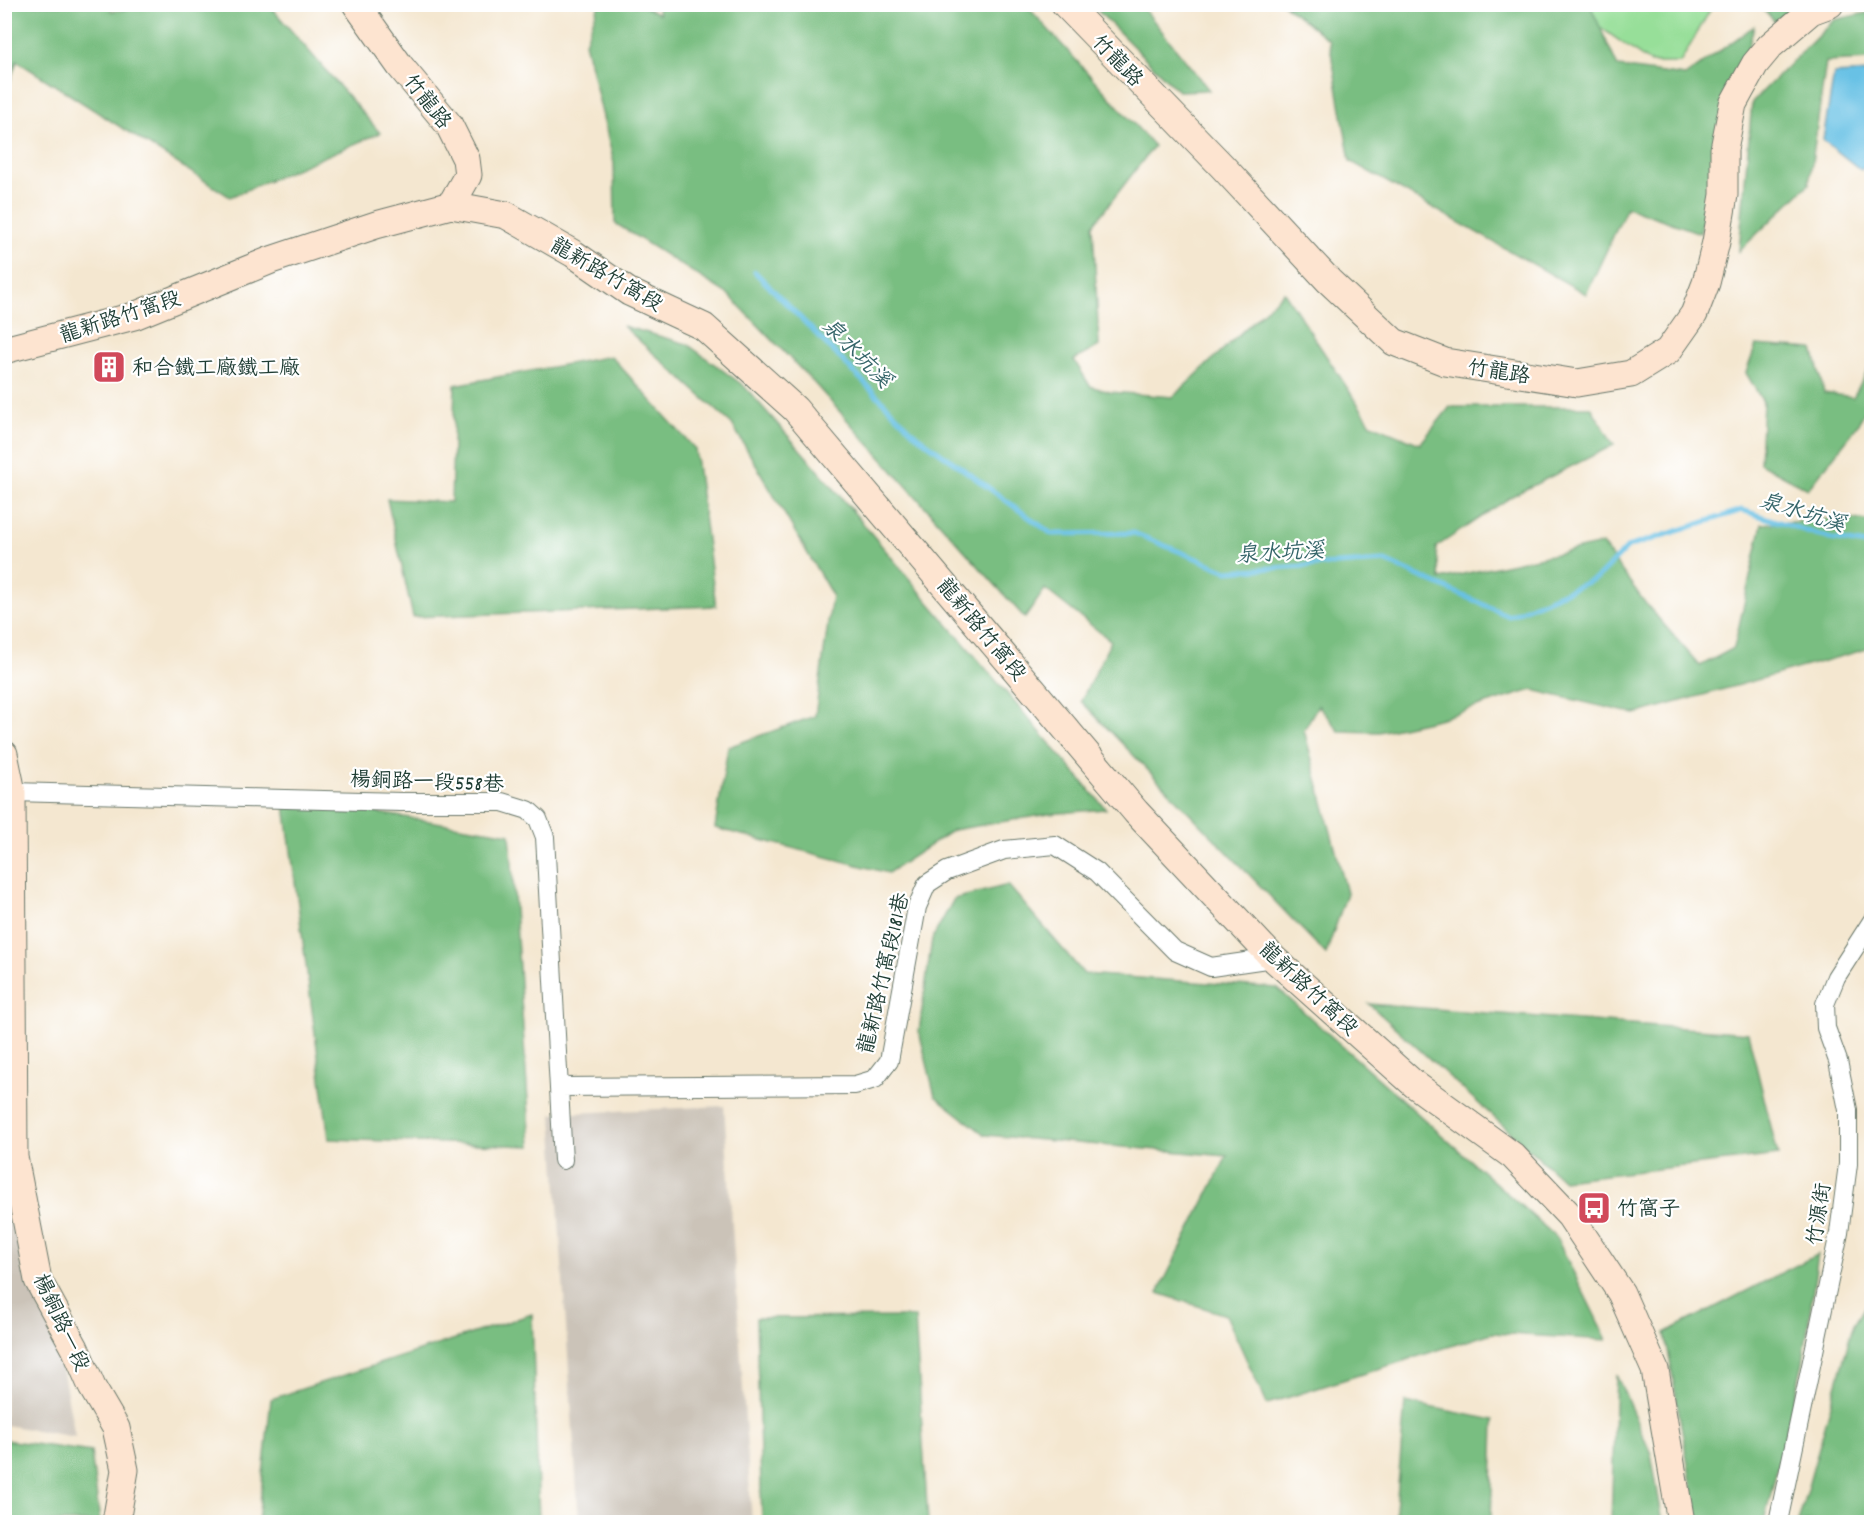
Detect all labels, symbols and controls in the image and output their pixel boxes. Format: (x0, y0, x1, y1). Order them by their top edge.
street label: 竹龍路 (1083, 29, 1149, 95)
street label: 竹龍路 (394, 69, 457, 137)
street label: 龍新路竹窩段 (543, 232, 668, 321)
street label: 龍新路竹窩段 (56, 285, 185, 353)
water label: 泉水坑溪 (813, 312, 898, 397)
building icon: 和合鐵工廠鐵工廠 (91, 349, 127, 385)
street label: 竹龍路 (1465, 354, 1532, 394)
place label: 和合鐵工廠鐵工廠 (132, 355, 300, 385)
water label: 泉水坑溪 (1755, 487, 1850, 542)
water label: 泉水坑溪 (1235, 537, 1326, 572)
street label: 龍新路竹窩段 (928, 573, 1032, 689)
street label: 楊銅路一段558巷 (349, 766, 504, 802)
street label: 龍新路竹窩段181巷 (853, 890, 919, 1057)
street label: 龍新路竹窩段 (1251, 936, 1363, 1044)
street label: 竹源街 (1801, 1181, 1841, 1248)
bus stop icon: 竹窩子 (1576, 1190, 1612, 1226)
place label: 竹窩子 (1617, 1196, 1680, 1226)
street label: 楊銅路一段 (23, 1269, 95, 1377)

